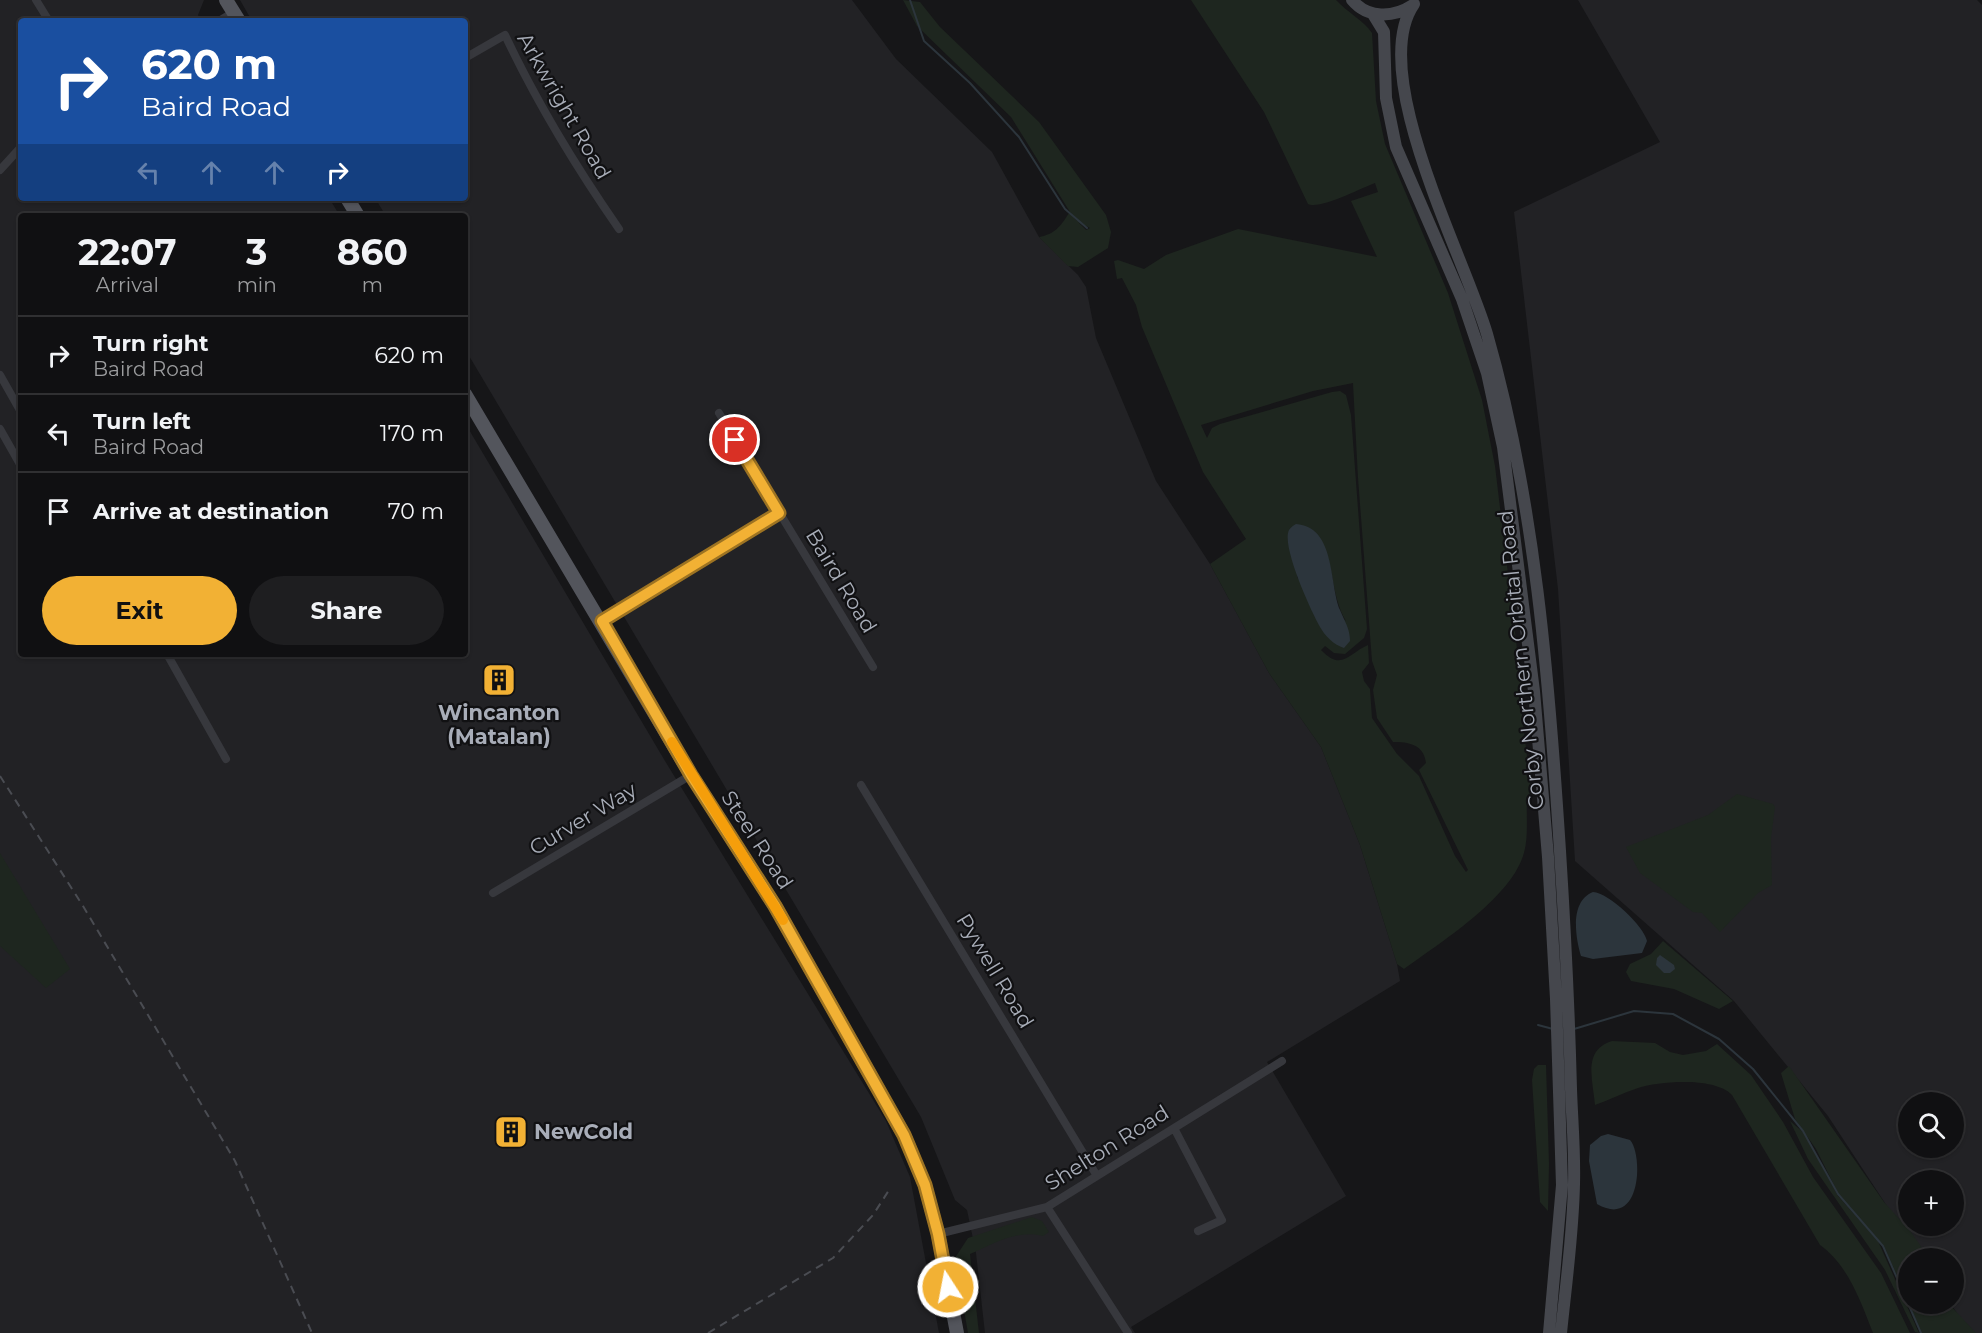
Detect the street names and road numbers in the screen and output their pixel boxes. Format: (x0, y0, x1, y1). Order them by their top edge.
street label: Arkwright Road (512, 28, 617, 184)
street label: Corby Northern Orbital Road (1492, 509, 1549, 811)
street label: Baird Road (801, 524, 882, 637)
street label: Curver Way (525, 776, 641, 860)
street label: Steel Road (716, 786, 799, 894)
street label: Pywell Road (952, 909, 1039, 1032)
street label: Shelton Road (1040, 1100, 1173, 1196)

